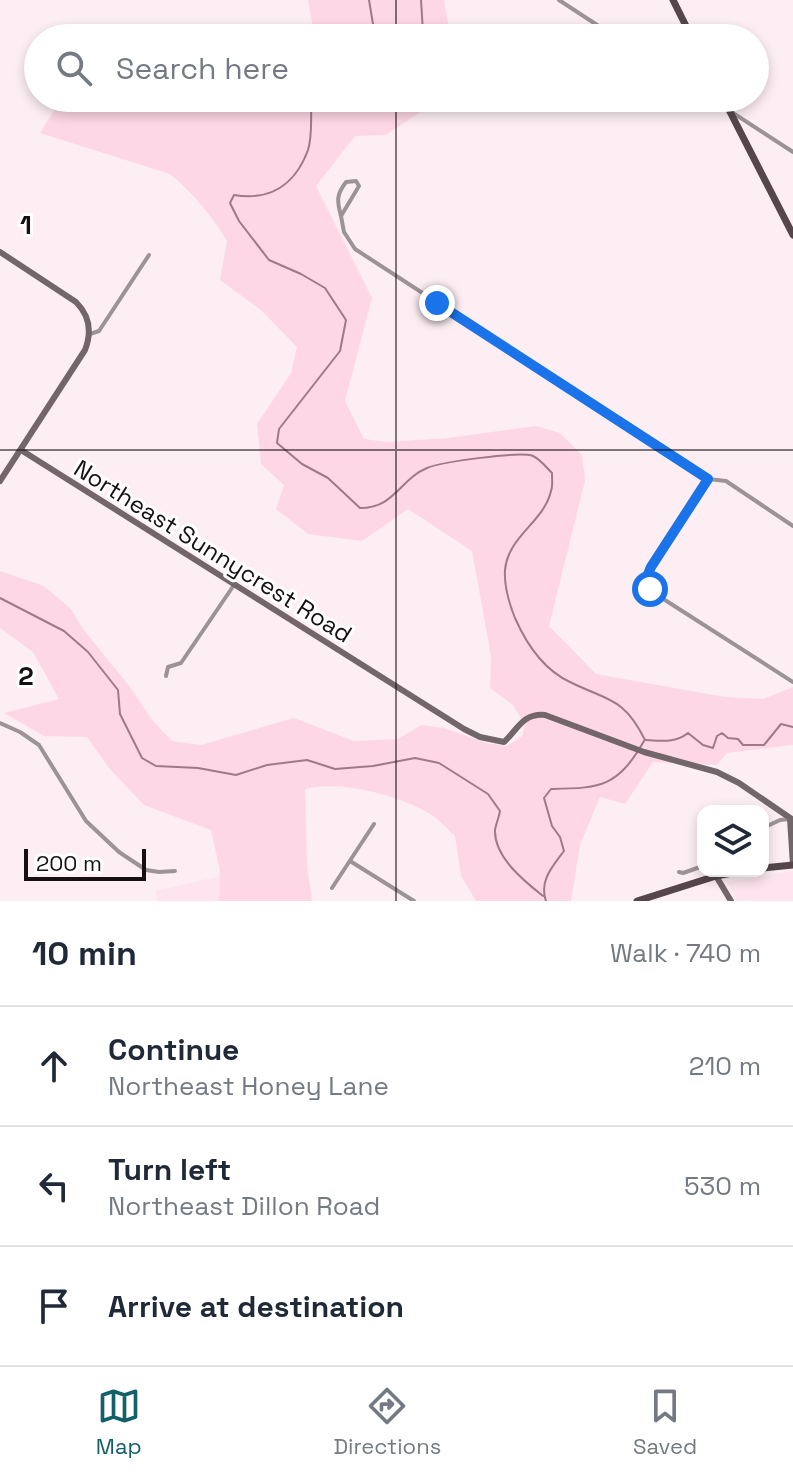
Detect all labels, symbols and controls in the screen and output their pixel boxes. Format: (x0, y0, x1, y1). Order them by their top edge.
search box (24, 24, 769, 112)
icon: search (52, 46, 96, 90)
text: Search here (116, 49, 289, 88)
text: 1 (20, 208, 32, 242)
route end (419, 285, 455, 321)
street label: Northeast Sunnycrest Road (68, 453, 358, 649)
route start (632, 571, 668, 607)
text: 2 (18, 659, 34, 693)
map controls (697, 805, 769, 877)
button: layers (697, 805, 769, 877)
scale bar (24, 845, 146, 881)
text: 200 m (36, 849, 102, 877)
text: 10 min (32, 932, 137, 975)
text: Walk · 740 m (610, 936, 761, 970)
text: Continue (108, 1030, 239, 1069)
icon: ahead (32, 1044, 76, 1088)
text: 210 m (689, 1049, 761, 1083)
text: Northeast Honey Lane (108, 1069, 389, 1103)
text: Turn left (108, 1150, 231, 1189)
icon: left (32, 1164, 76, 1208)
text: 530 m (684, 1169, 761, 1203)
text: Northeast Dillon Road (108, 1189, 380, 1223)
icon: arrive (32, 1284, 76, 1328)
text: Arrive at destination (108, 1287, 404, 1326)
tab: Map (96, 1384, 142, 1460)
tab: Directions (333, 1384, 441, 1460)
tab: Saved (633, 1384, 697, 1460)

